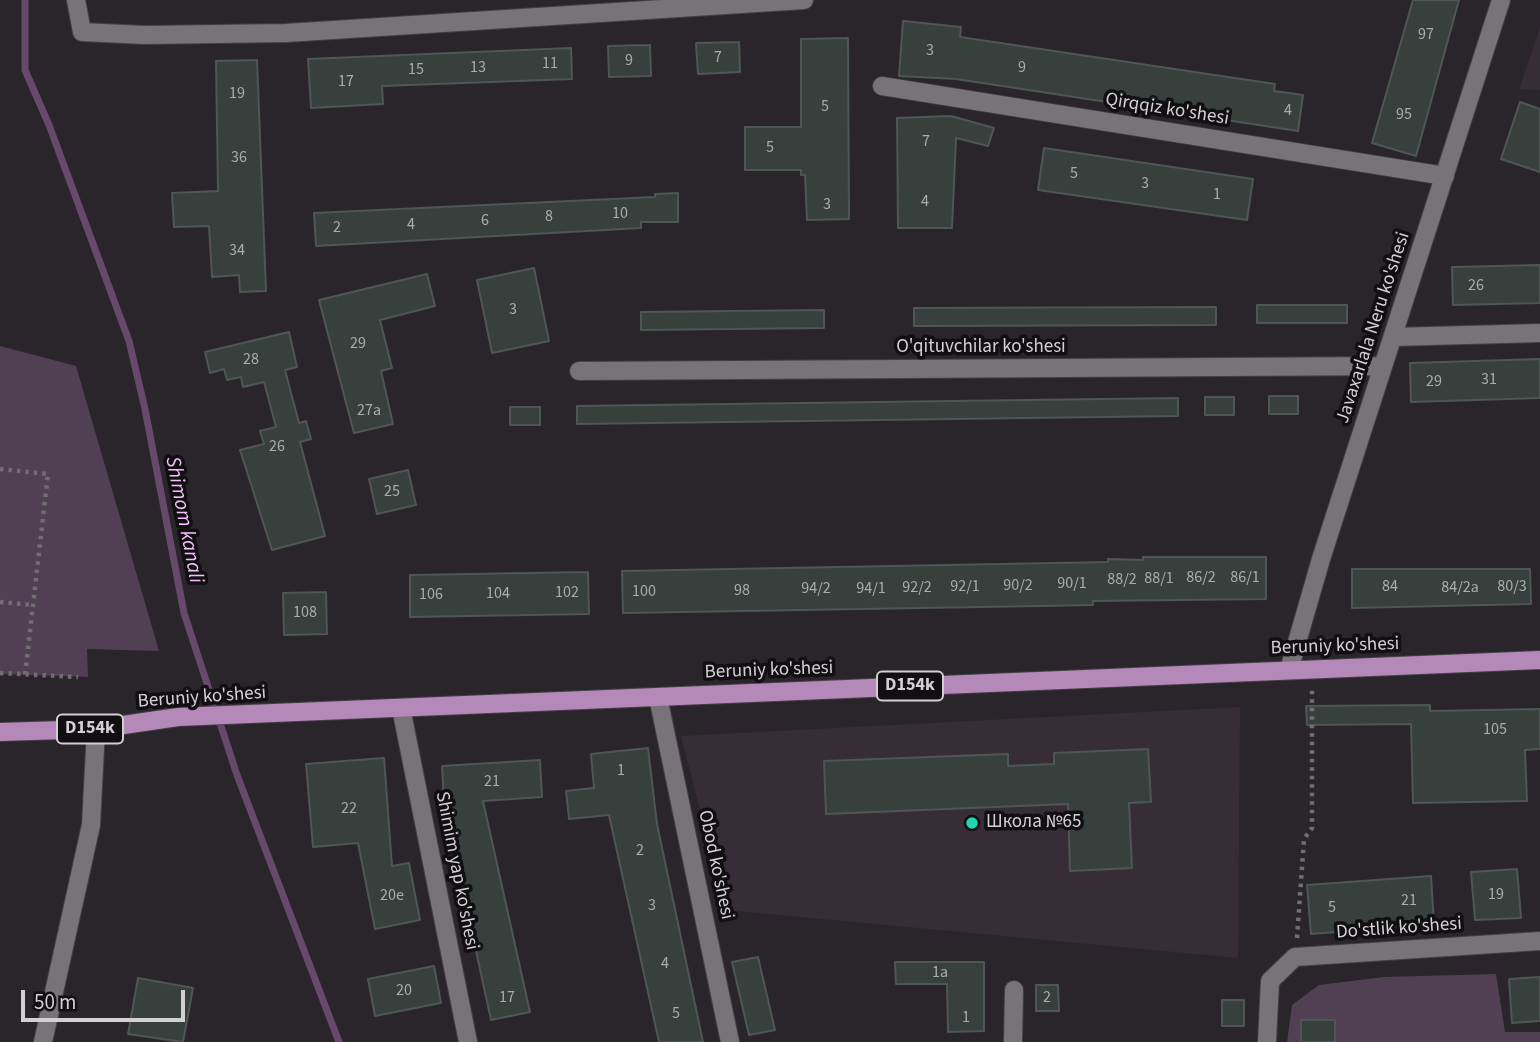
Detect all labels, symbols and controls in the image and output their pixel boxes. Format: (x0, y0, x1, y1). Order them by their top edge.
house number: 97 (1418, 25, 1434, 45)
house number: 3 (926, 41, 934, 61)
house number: 7 (714, 48, 722, 68)
house number: 9 (625, 51, 633, 71)
house number: 11 (542, 54, 558, 74)
house number: 13 (470, 58, 486, 78)
house number: 9 (1018, 58, 1026, 78)
house number: 15 (408, 60, 424, 80)
house number: 17 (338, 72, 354, 92)
house number: 19 (229, 84, 245, 104)
street label: Qirqqiz ko'shesi (1104, 89, 1230, 131)
house number: 5 (821, 97, 829, 117)
house number: 4 (1284, 101, 1292, 121)
house number: 95 (1396, 105, 1412, 125)
house number: 7 (922, 132, 930, 152)
house number: 5 (766, 138, 774, 158)
house number: 36 (231, 148, 247, 168)
house number: 5 (1070, 164, 1078, 184)
house number: 3 (1141, 174, 1149, 194)
house number: 1 (1213, 185, 1221, 205)
house number: 4 (921, 192, 929, 212)
house number: 3 (823, 195, 831, 215)
house number: 10 (612, 204, 628, 224)
house number: 8 (545, 207, 553, 227)
house number: 6 (481, 211, 489, 231)
house number: 4 (407, 215, 415, 235)
house number: 2 (333, 218, 341, 238)
street label: Javaxarlala Neru ko'shesi (1332, 229, 1416, 427)
house number: 34 (229, 241, 245, 261)
house number: 26 (1468, 276, 1484, 296)
house number: 3 (509, 300, 517, 320)
house number: 29 (350, 334, 366, 354)
street label: O'qituvchilar ko'shesi (896, 337, 1066, 359)
house number: 28 (243, 350, 259, 370)
house number: 31 (1481, 370, 1497, 390)
house number: 29 (1426, 372, 1442, 392)
house number: 27a (357, 401, 381, 421)
house number: 26 (269, 437, 285, 457)
water label: Shimom kanali (158, 455, 208, 585)
house number: 25 (384, 482, 400, 502)
house number: 86/2 (1186, 568, 1216, 588)
house number: 86/1 (1230, 568, 1260, 588)
house number: 88/1 (1144, 569, 1174, 589)
house number: 88/2 (1107, 570, 1137, 590)
house number: 90/1 (1057, 574, 1087, 594)
house number: 90/2 (1003, 576, 1033, 596)
house number: 92/1 (950, 577, 980, 597)
house number: 84 (1382, 577, 1398, 597)
house number: 80/3 (1497, 577, 1527, 597)
house number: 92/2 (902, 578, 932, 598)
house number: 84/2a (1441, 578, 1479, 598)
house number: 94/2 (801, 579, 831, 599)
house number: 94/1 (856, 579, 886, 599)
house number: 98 (734, 581, 750, 601)
house number: 100 (632, 582, 656, 602)
house number: 102 (555, 583, 579, 603)
house number: 104 (486, 584, 510, 604)
house number: 106 (419, 585, 443, 605)
house number: 108 (293, 603, 317, 623)
street label: Beruniy ko'shesi (1270, 633, 1400, 661)
street label: Beruniy ko'shesi (704, 657, 834, 685)
road number: D154k (877, 672, 943, 700)
street label: Beruniy ko'shesi (137, 682, 267, 714)
road number: D154k (57, 714, 123, 744)
house number: 105 (1483, 720, 1507, 740)
house number: 1 (617, 761, 625, 781)
house number: 21 (484, 772, 500, 792)
street label: Shimim yap ko'shesi (429, 790, 483, 952)
house number: 22 (341, 799, 357, 819)
street label: Obod ko'shesi (692, 808, 738, 922)
place label: Школа №65 (986, 812, 1081, 834)
marker: Школа №65 (964, 815, 980, 831)
house number: 2 (636, 841, 644, 861)
house number: 19 (1488, 885, 1504, 905)
house number: 20e (380, 886, 404, 906)
house number: 21 (1401, 891, 1417, 911)
house number: 3 (648, 896, 656, 916)
house number: 5 (1328, 898, 1336, 918)
street label: Do'stlik ko'shesi (1335, 913, 1463, 945)
house number: 4 (661, 954, 669, 974)
house number: 1a (932, 963, 948, 983)
scale bar (24, 976, 189, 1020)
house number: 20 (396, 981, 412, 1001)
text: 50 m (34, 987, 76, 1017)
house number: 17 (499, 988, 515, 1008)
house number: 2 (1043, 988, 1051, 1008)
house number: 5 (672, 1004, 680, 1024)
house number: 1 (962, 1008, 970, 1028)

